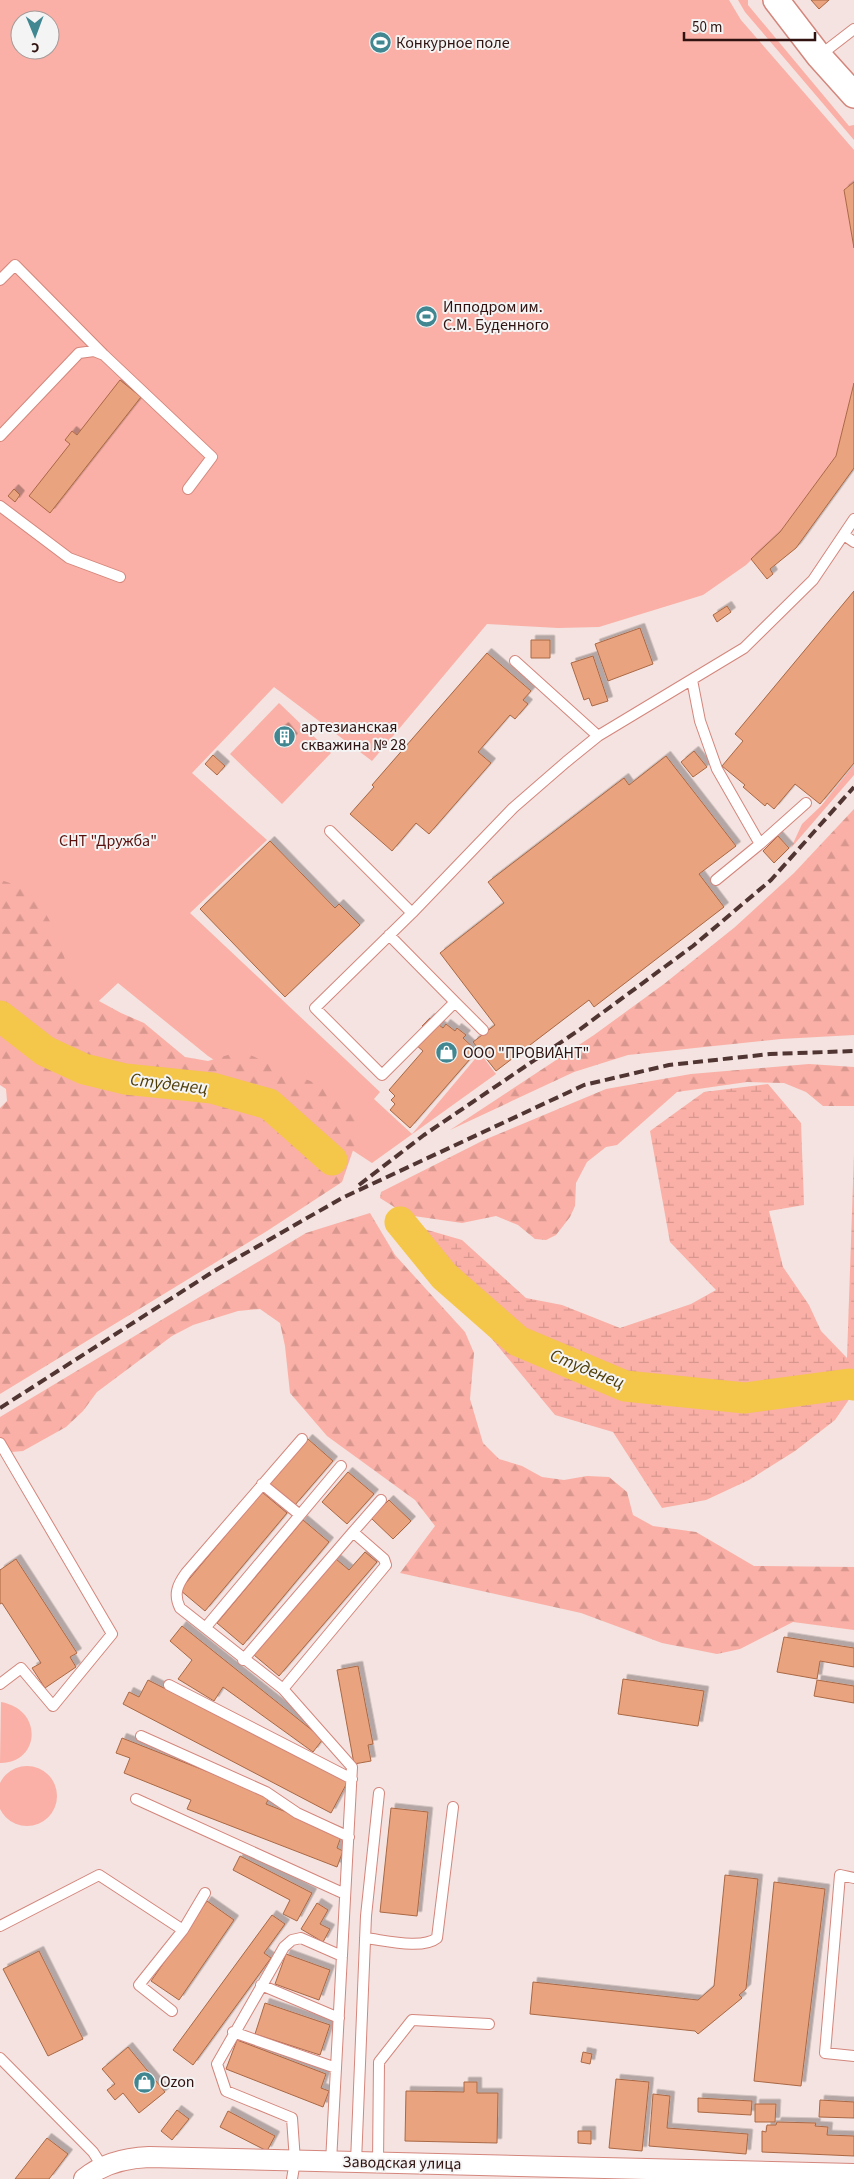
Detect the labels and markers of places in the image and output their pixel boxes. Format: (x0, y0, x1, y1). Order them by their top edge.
sports icon: Конкурное поле (368, 31, 392, 55)
place label: Конкурное поле (396, 32, 510, 54)
place label: Ипподром им. С.М. Буденного (443, 296, 549, 336)
sports icon: Ипподром им. С.М. Буденного (415, 304, 439, 328)
place label: артезианская скважина № 28 (301, 716, 406, 756)
building icon: артезианская скважина № 28 (273, 724, 297, 748)
shop icon: ООО "ПРОВИАНТ" (435, 1041, 459, 1065)
place label: ООО "ПРОВИАНТ" (463, 1042, 589, 1064)
shop icon: Ozon (132, 2070, 156, 2094)
place label: Ozon (160, 2071, 195, 2093)

